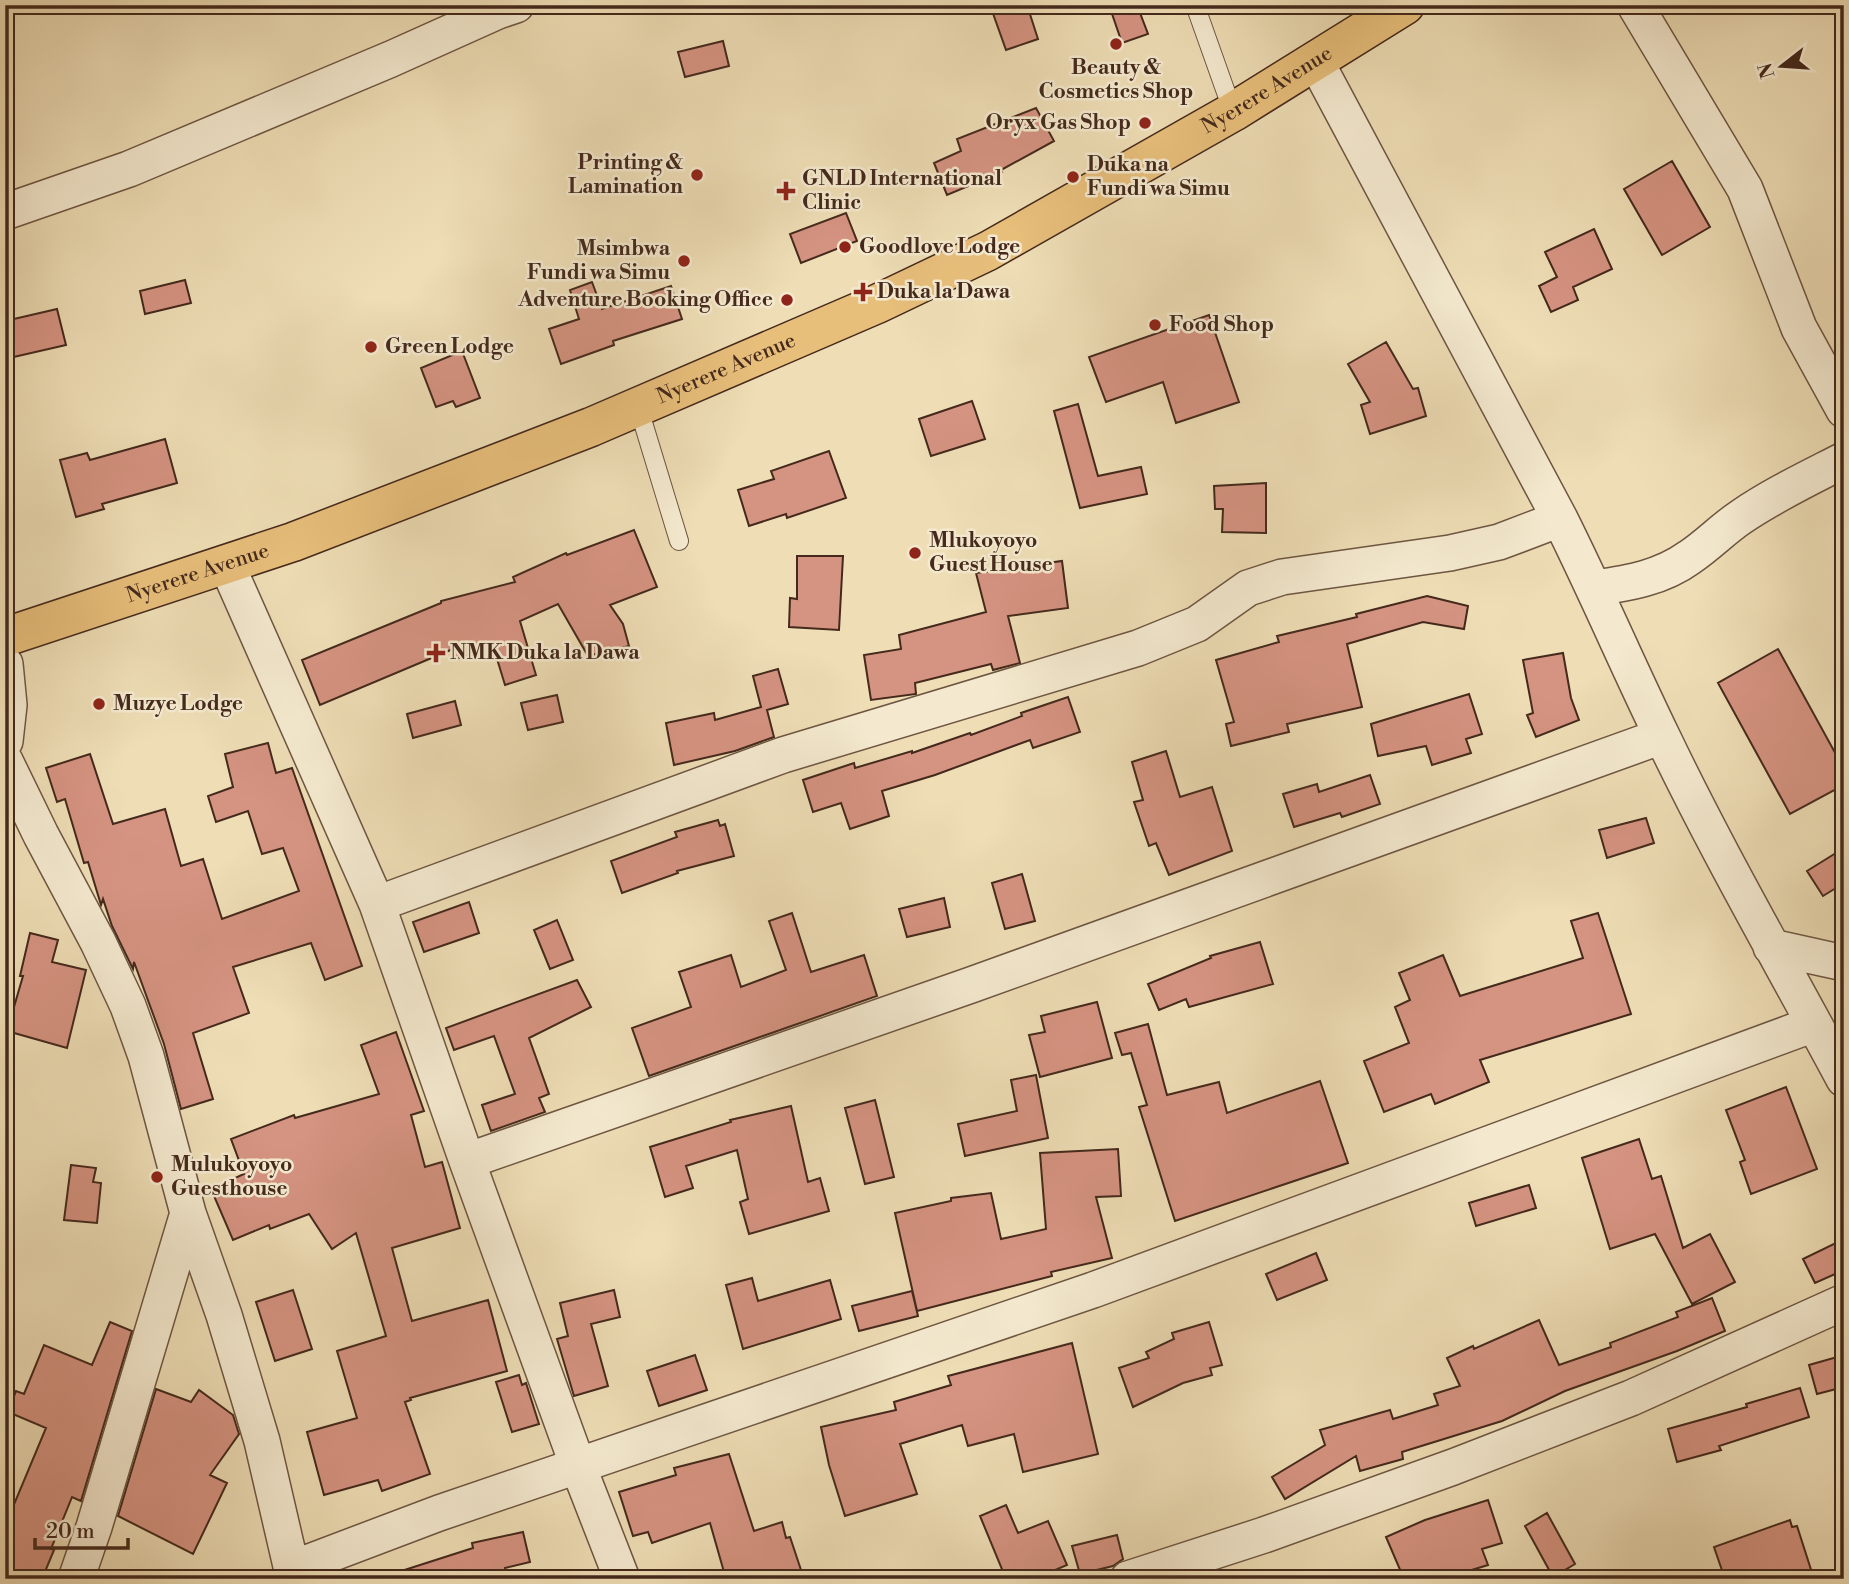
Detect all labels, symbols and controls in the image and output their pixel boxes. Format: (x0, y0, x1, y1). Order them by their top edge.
north arrow (1748, 32, 1818, 102)
marker: Beauty & Cosmetics Shop (1108, 36, 1124, 52)
street label: Nyerere Avenue (1197, 40, 1337, 140)
place label: Beauty & Cosmetics Shop (1039, 55, 1193, 105)
text: N (1753, 60, 1780, 81)
place label: Oryx Gas Shop (985, 110, 1131, 136)
marker: Oryx Gas Shop (1137, 115, 1153, 131)
place label: Printing & Lamination (568, 150, 683, 200)
place label: Duka na Fundi wa Simu (1087, 152, 1230, 202)
place label: GNLD International Clinic (802, 166, 1002, 216)
marker: Printing & Lamination (689, 167, 705, 183)
marker: Duka na Fundi wa Simu (1065, 169, 1081, 185)
marker: GNLD International Clinic (776, 181, 796, 201)
place label: Goodlove Lodge (859, 234, 1020, 260)
place label: Msimbwa Fundi wa Simu (527, 236, 671, 286)
marker: Goodlove Lodge (837, 239, 853, 255)
marker: Msimbwa Fundi wa Simu (676, 253, 692, 269)
place label: Duka la Dawa (877, 279, 1011, 305)
marker: Duka la Dawa (855, 284, 871, 300)
place label: Adventure Booking Office (517, 287, 773, 313)
marker: Adventure Booking Office (779, 292, 795, 308)
place label: Food Shop (1169, 312, 1274, 338)
marker: Food Shop (1147, 317, 1163, 333)
street label: Nyerere Avenue (653, 327, 800, 410)
place label: Green Lodge (385, 334, 514, 360)
marker: Green Lodge (363, 339, 379, 355)
place label: Mlukoyoyo Guest House (929, 528, 1053, 578)
street label: Nyerere Avenue (123, 538, 272, 609)
marker: Mlukoyoyo Guest House (907, 545, 923, 561)
place label: NMK Duka la Dawa (450, 640, 640, 666)
marker: NMK Duka la Dawa (428, 645, 444, 661)
place label: Muzye Lodge (113, 691, 243, 717)
marker: Muzye Lodge (91, 696, 107, 712)
place label: Mulukoyoyo Guesthouse (171, 1152, 292, 1202)
marker: Mulukoyoyo Guesthouse (149, 1169, 165, 1185)
scale bar (35, 1507, 128, 1551)
text: 20 m (46, 1519, 95, 1545)

